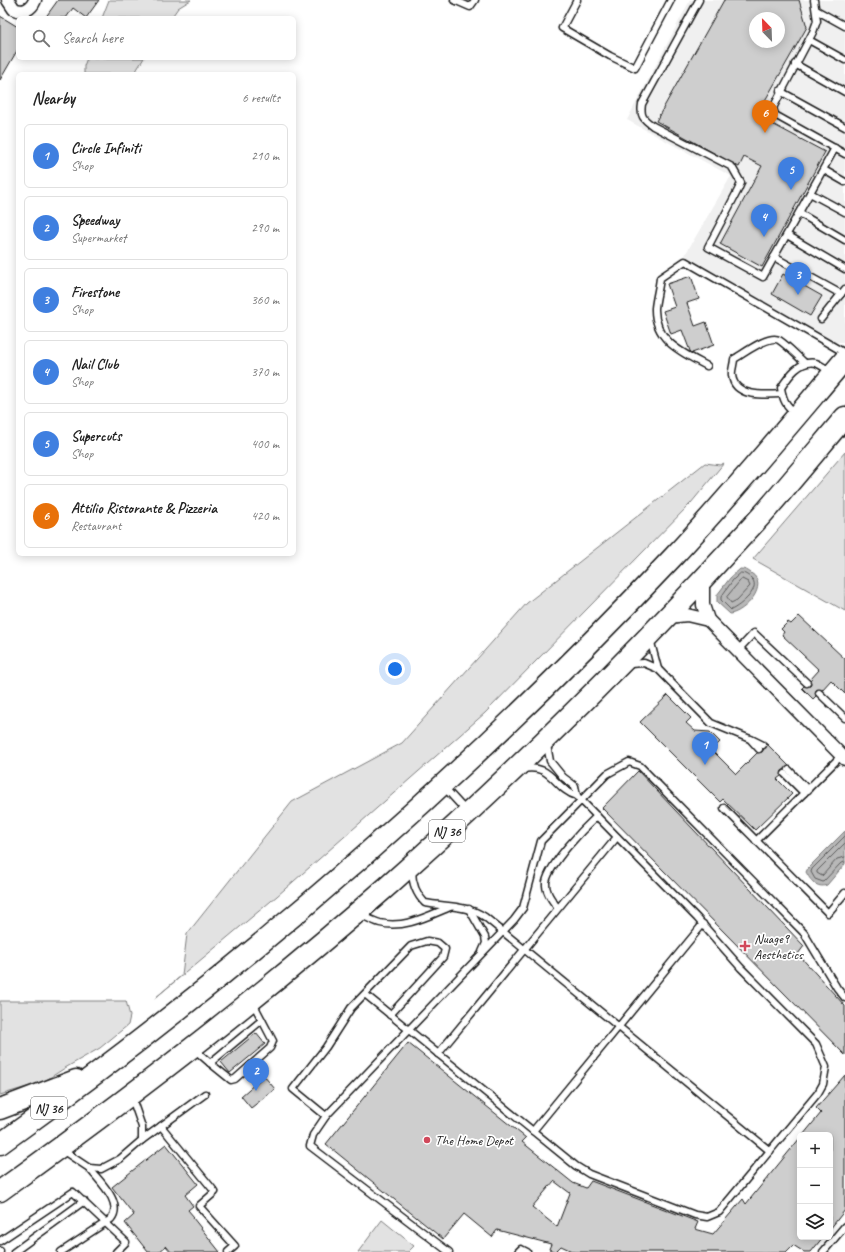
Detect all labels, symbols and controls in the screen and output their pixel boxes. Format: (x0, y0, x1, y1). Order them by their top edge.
north arrow (749, 12, 785, 48)
search box (16, 16, 296, 60)
icon: search (30, 27, 52, 49)
text: Search here (62, 29, 123, 48)
text: Nearby (32, 88, 75, 109)
text: 6 results (242, 90, 280, 106)
pin: 6 (752, 100, 778, 133)
text: Circle Infiniti (71, 139, 141, 158)
text: 1 (43, 148, 49, 164)
text: 210 m (251, 148, 279, 164)
pin: 5 (778, 157, 804, 190)
text: Shop (71, 158, 93, 174)
pin: 4 (751, 204, 777, 237)
text: Speedway (71, 211, 119, 230)
text: 2 (43, 220, 49, 236)
text: 290 m (251, 220, 279, 236)
text: Supermarket (71, 230, 126, 246)
pin: 3 (785, 262, 811, 295)
text: Firestone (71, 283, 119, 302)
text: 3 (43, 292, 49, 308)
text: 360 m (251, 292, 279, 308)
text: Shop (71, 302, 93, 318)
text: Nail Club (71, 355, 118, 374)
text: 4 (43, 364, 49, 380)
text: 370 m (251, 364, 279, 380)
text: Shop (71, 374, 93, 390)
text: Supercuts (71, 427, 121, 446)
text: 5 (43, 436, 49, 452)
text: 400 m (251, 436, 279, 452)
text: Shop (71, 446, 93, 462)
text: Attilio Ristorante & Pizzeria (71, 499, 217, 518)
text: 6 (43, 508, 49, 524)
text: 420 m (251, 508, 279, 524)
text: Restaurant (71, 518, 121, 534)
your location (385, 659, 405, 679)
pin: 1 (692, 732, 718, 765)
road number: NJ 36 (429, 820, 465, 842)
place label: Nuage9 Aesthetics (754, 930, 804, 963)
marker: Nuage9 Aesthetics (739, 940, 751, 952)
pin: 2 (243, 1058, 269, 1091)
road number: NJ 36 (31, 1097, 67, 1119)
place label: The Home Depot (435, 1132, 514, 1149)
map controls (797, 1132, 833, 1240)
button: + (797, 1132, 833, 1168)
marker: The Home Depot (422, 1135, 432, 1145)
button: − (797, 1168, 833, 1204)
button: layers (797, 1204, 833, 1240)

